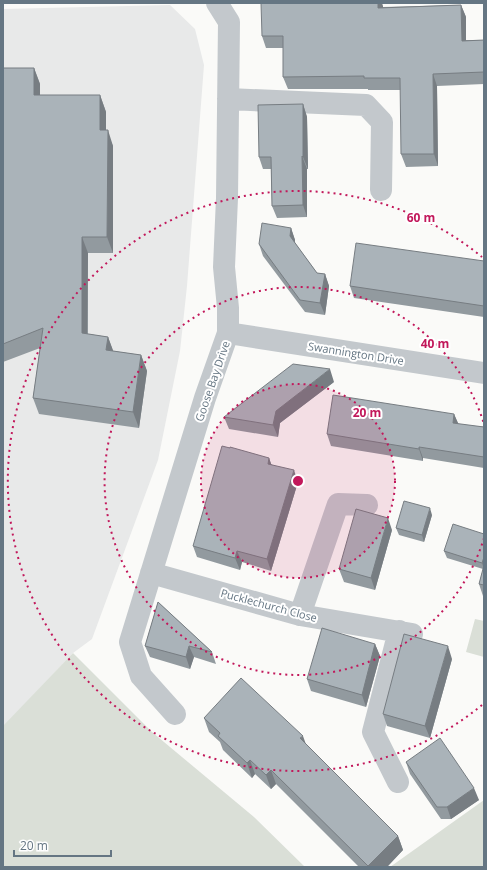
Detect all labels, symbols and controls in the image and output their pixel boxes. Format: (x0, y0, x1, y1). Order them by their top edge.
text: 60 m (407, 209, 435, 226)
text: 40 m (421, 335, 449, 352)
street label: Swannington Drive (307, 338, 405, 368)
street label: Goose Bay Drive (191, 339, 233, 423)
text: 20 m (353, 404, 381, 421)
centre of rings (291, 474, 305, 488)
street label: Pucklechurch Close (219, 585, 319, 625)
scale bar (14, 832, 111, 858)
text: 20 m (20, 837, 48, 854)

